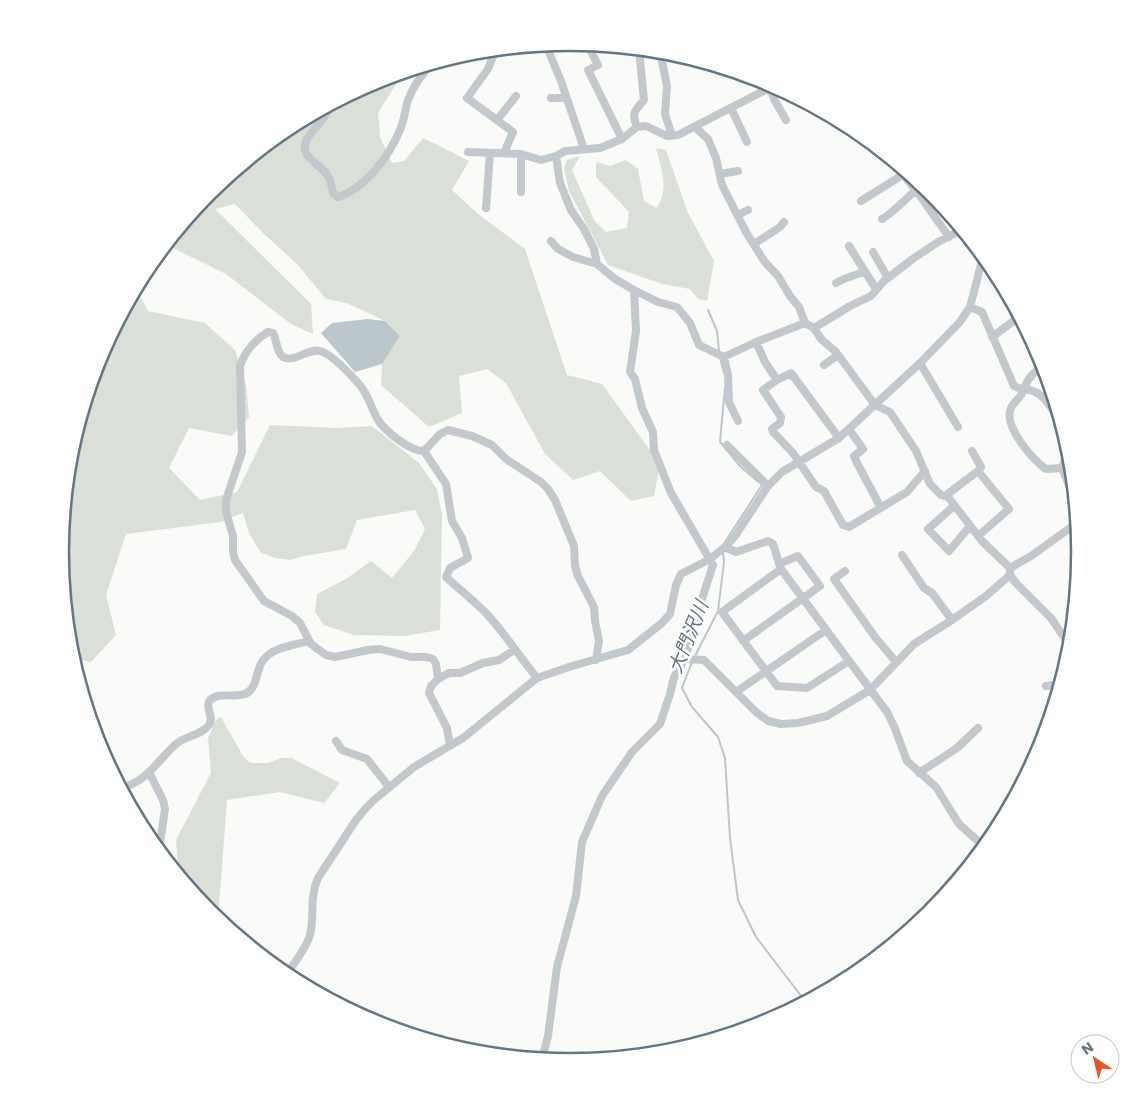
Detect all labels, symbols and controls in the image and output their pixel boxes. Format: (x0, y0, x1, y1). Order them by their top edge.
water label: 大門沢川 (662, 595, 716, 677)
north arrow (1070, 1034, 1120, 1084)
text: N (1077, 1037, 1098, 1060)

